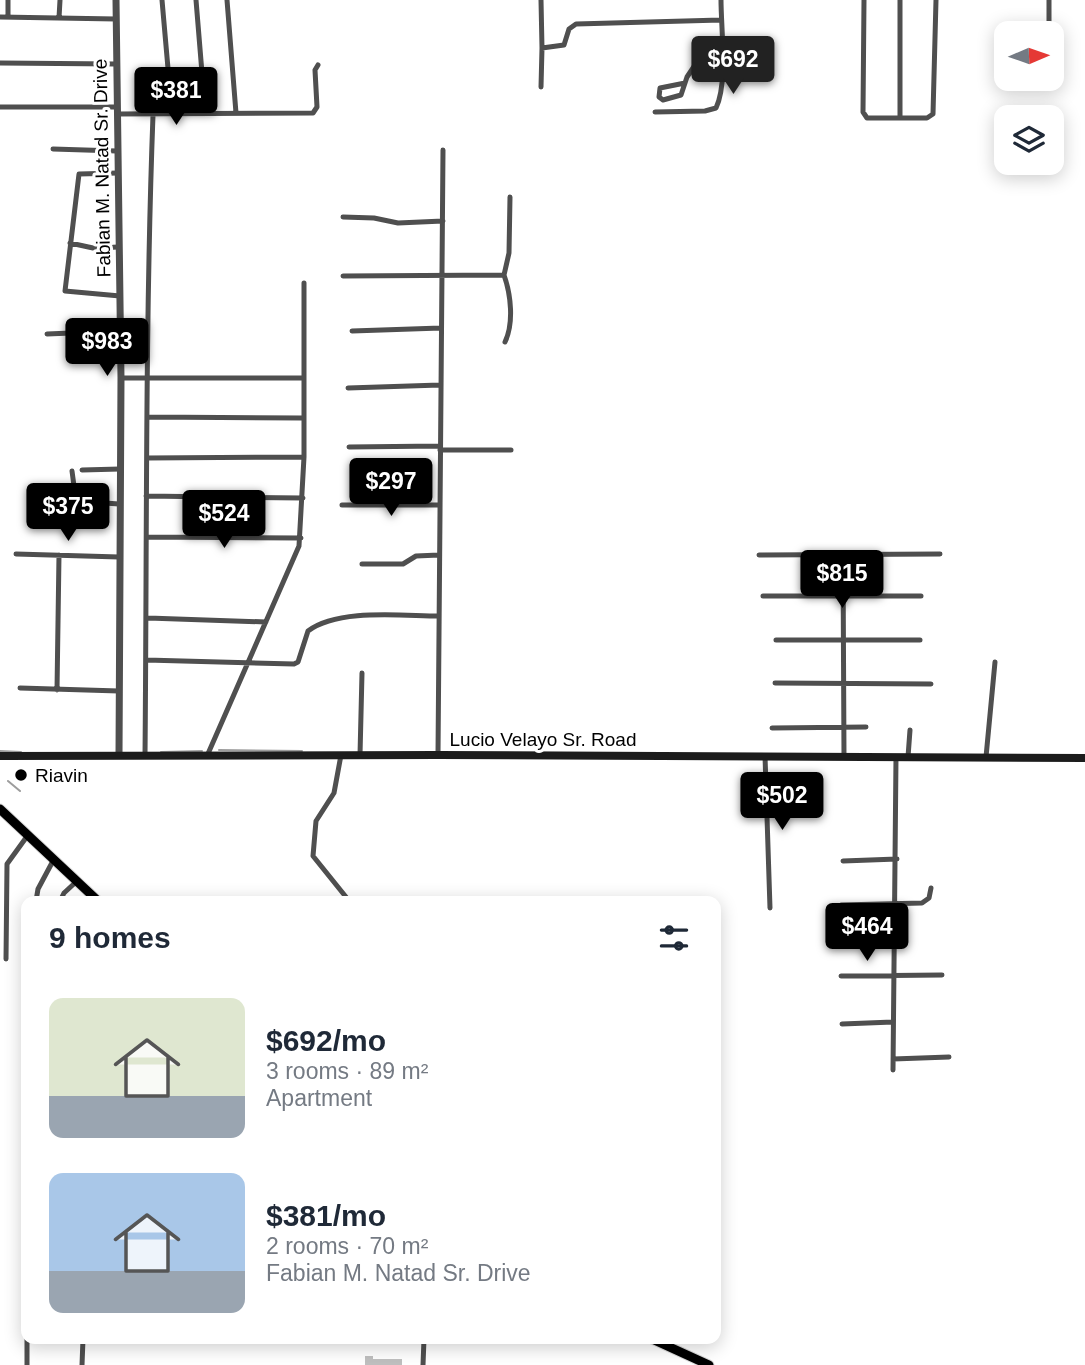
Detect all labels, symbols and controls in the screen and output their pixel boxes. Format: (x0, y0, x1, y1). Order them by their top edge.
north arrow (994, 21, 1064, 91)
map controls (994, 21, 1064, 175)
pin: $692 (692, 36, 774, 96)
text: $692 (707, 46, 759, 72)
street label: Fabian M. Natad Sr. Drive (90, 59, 114, 277)
pin: $381 (135, 68, 217, 127)
text: $381 (150, 77, 202, 103)
button: layers (994, 105, 1064, 175)
pin: $983 (66, 318, 148, 378)
text: $983 (81, 328, 133, 354)
pin: $297 (350, 458, 432, 518)
text: $297 (365, 468, 417, 494)
pin: $375 (27, 484, 109, 543)
pin: $524 (183, 490, 265, 550)
text: $375 (42, 493, 94, 519)
text: $524 (198, 500, 250, 526)
pin: $815 (801, 550, 883, 610)
text: $815 (816, 560, 868, 586)
street label: Lucio Velayo Sr. Road (450, 729, 636, 750)
place label: Riavin (35, 765, 88, 786)
marker: Riavin (13, 767, 29, 783)
pin: $502 (741, 772, 823, 832)
text: $502 (756, 782, 808, 808)
pin: $464 (826, 904, 908, 963)
text: $464 (841, 913, 893, 939)
icon: filters (655, 919, 693, 957)
text: 9 homes (49, 921, 171, 954)
text: $692/mo (266, 1024, 386, 1057)
icon: home (105, 1026, 189, 1110)
text: 3 rooms · 89 m² (266, 1058, 428, 1084)
text: Apartment (266, 1085, 372, 1111)
text: $381/mo (266, 1199, 386, 1232)
icon: home (105, 1201, 189, 1285)
text: 2 rooms · 70 m² (266, 1233, 428, 1259)
text: Fabian M. Natad Sr. Drive (266, 1260, 531, 1286)

